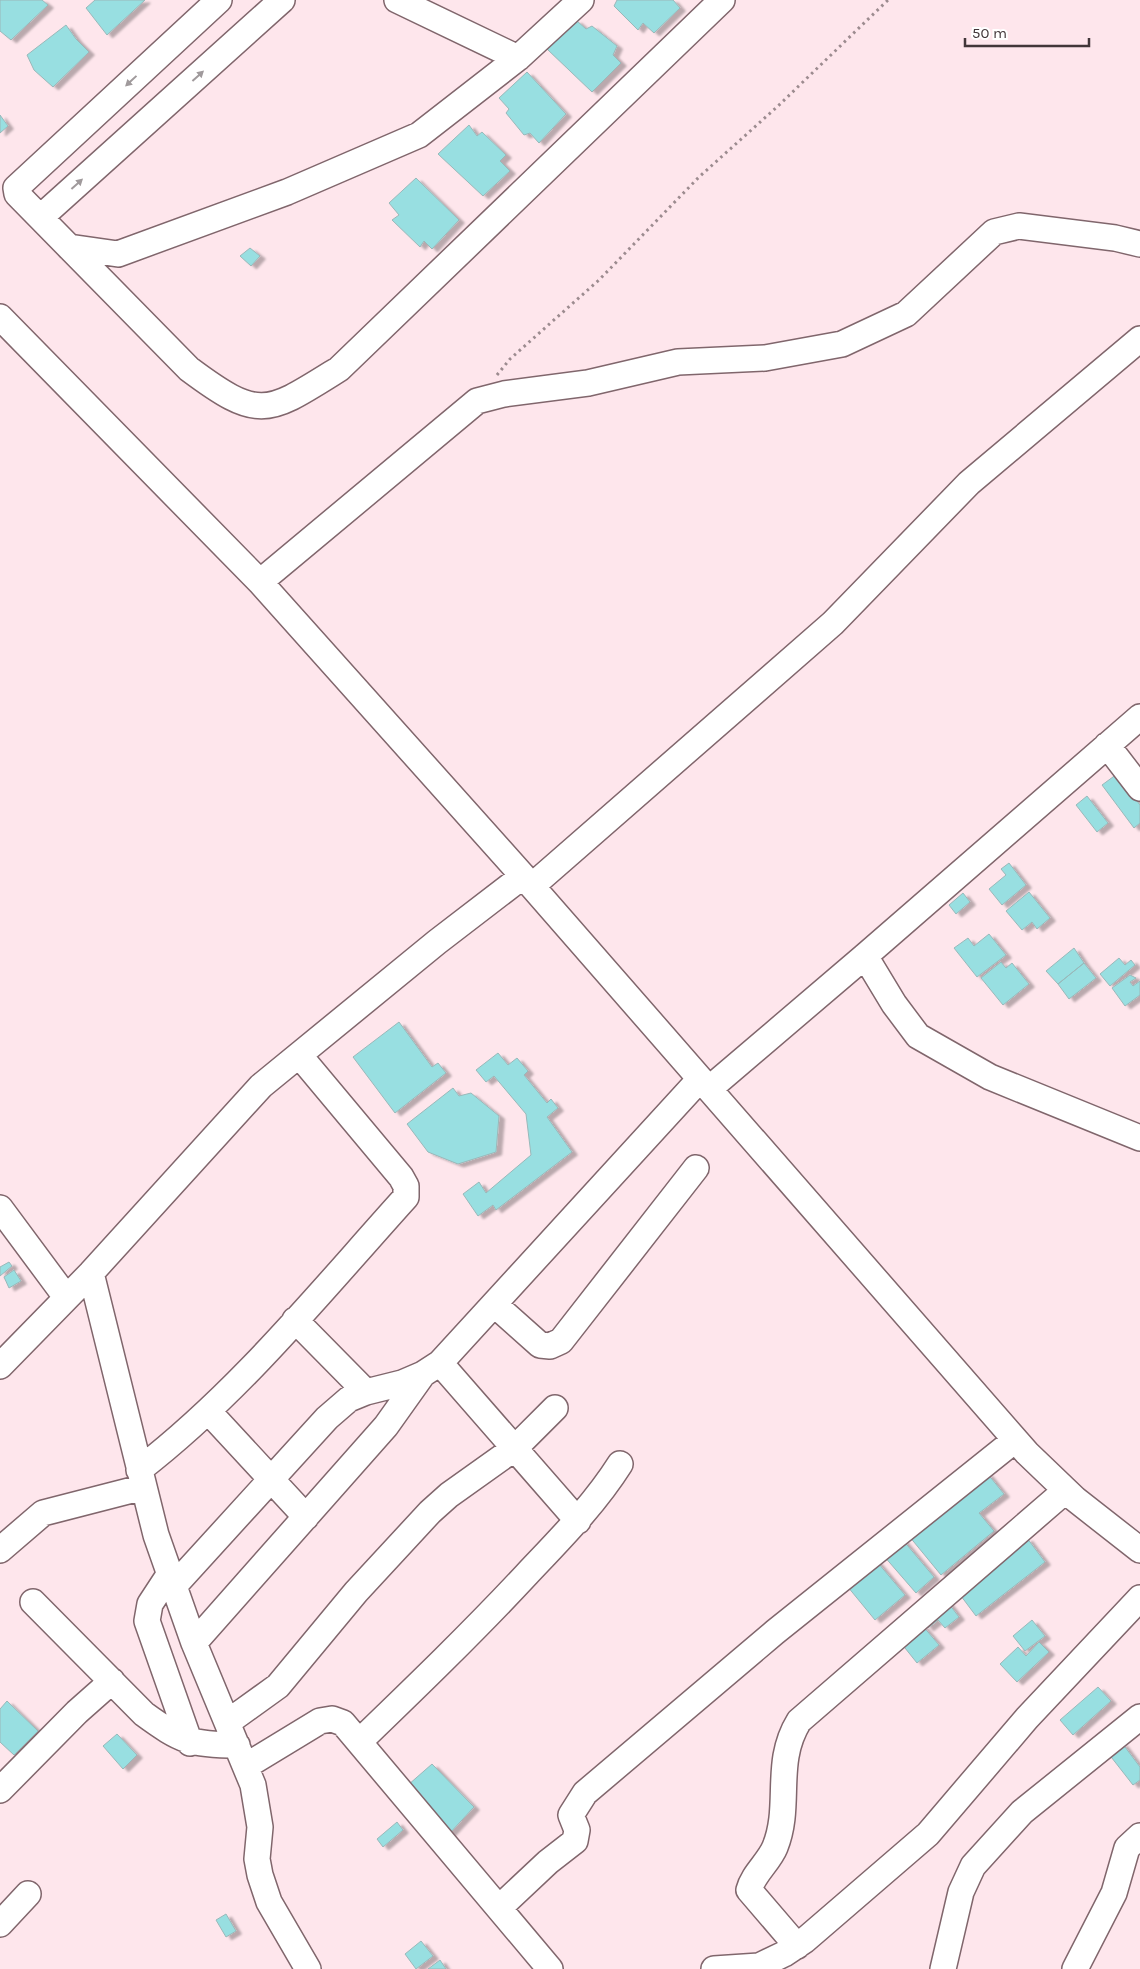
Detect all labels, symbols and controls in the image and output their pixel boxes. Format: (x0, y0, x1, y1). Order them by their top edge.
scale bar (965, 15, 1089, 47)
text: 50 m (972, 24, 1007, 42)
one-way arrow (191, 70, 204, 81)
one-way arrow (125, 75, 138, 86)
one-way arrow (70, 178, 82, 190)

